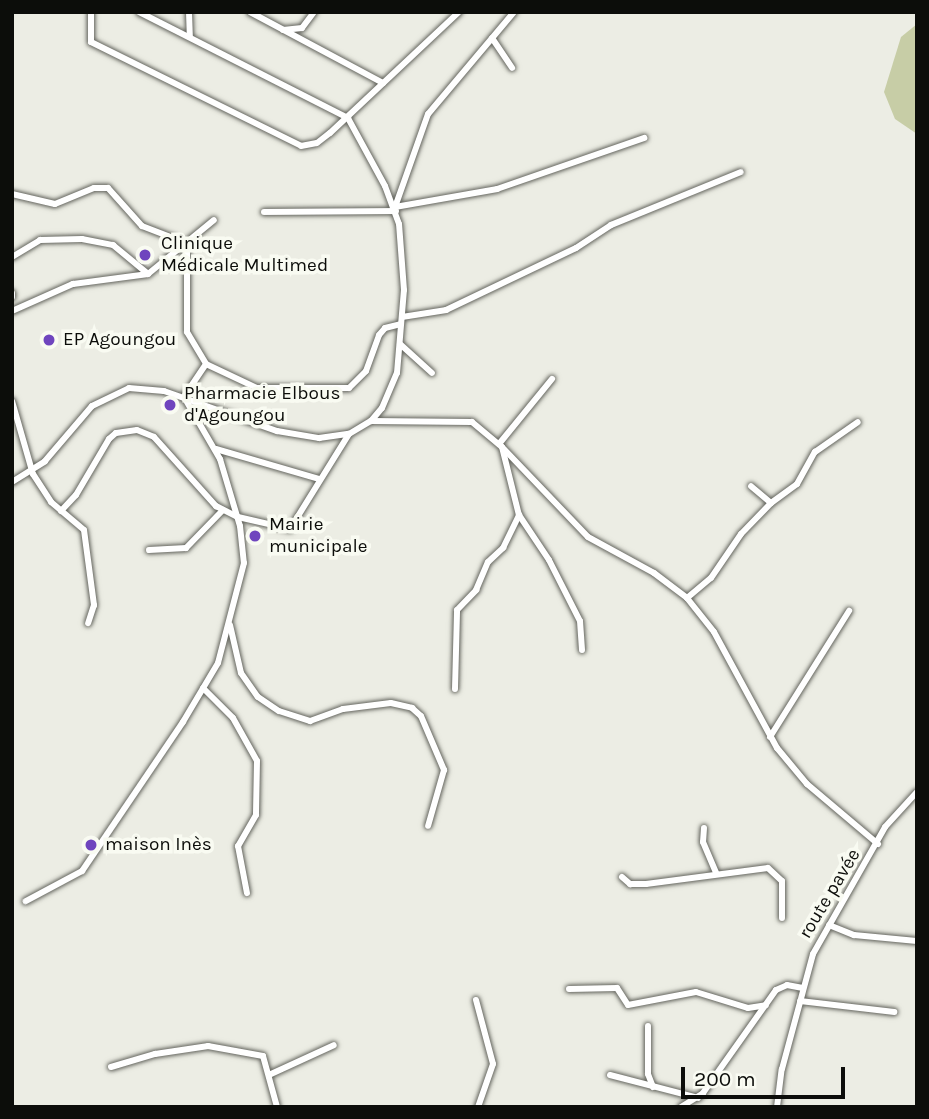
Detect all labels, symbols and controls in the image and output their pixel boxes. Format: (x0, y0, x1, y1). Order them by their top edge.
place label: Clinique Médicale Multimed (161, 233, 328, 277)
marker: Clinique Médicale Multimed (135, 245, 155, 265)
place label: EP Agoungou (63, 329, 176, 351)
marker: EP Agoungou (41, 332, 57, 348)
place label: Pharmacie Elbous d'Agoungou (184, 383, 340, 427)
marker: Pharmacie Elbous d'Agoungou (162, 397, 178, 413)
place label: Mairie municipale (269, 514, 368, 558)
marker: Mairie municipale (247, 528, 263, 544)
place label: maison Inès (105, 834, 212, 856)
marker: maison Inès (83, 837, 99, 853)
street label: route pavée (794, 845, 866, 943)
scale bar (684, 1052, 848, 1096)
text: 200 m (694, 1067, 756, 1091)

